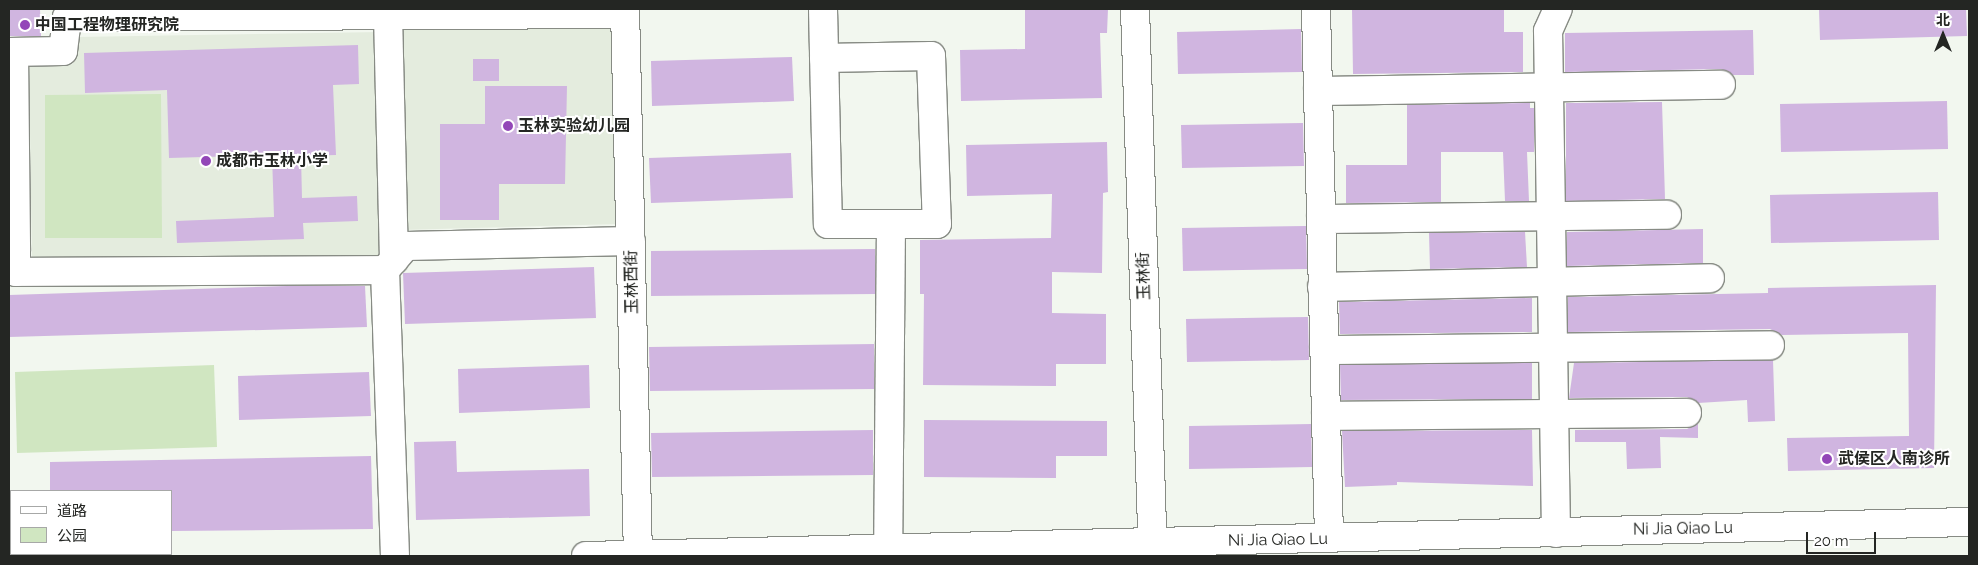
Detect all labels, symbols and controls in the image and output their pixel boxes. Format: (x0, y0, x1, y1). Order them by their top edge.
north arrow (1918, 10, 1968, 60)
text: 北 (1936, 12, 1950, 28)
place label: 中国工程物理研究院 (35, 15, 179, 35)
marker: 中国工程物理研究院 (19, 19, 31, 31)
place label: 玉林实验幼儿园 (518, 116, 630, 136)
marker: 玉林实验幼儿园 (502, 120, 514, 132)
place label: 成都市玉林小学 (216, 151, 328, 171)
marker: 成都市玉林小学 (200, 155, 212, 167)
street label: 玉林西街 (622, 250, 642, 314)
street label: 玉林街 (1134, 252, 1154, 300)
place label: 武侯区人南诊所 (1838, 449, 1950, 469)
marker: 武侯区人南诊所 (1820, 452, 1834, 466)
legend (10, 490, 172, 555)
text: 道路 (57, 502, 87, 520)
street label: Ni Jia Qiao Lu (1633, 519, 1733, 539)
scale bar (1808, 522, 1878, 554)
text: 公园 (57, 527, 87, 545)
street label: Ni Jia Qiao Lu (1228, 530, 1328, 550)
text: 20 m (1814, 532, 1849, 550)

